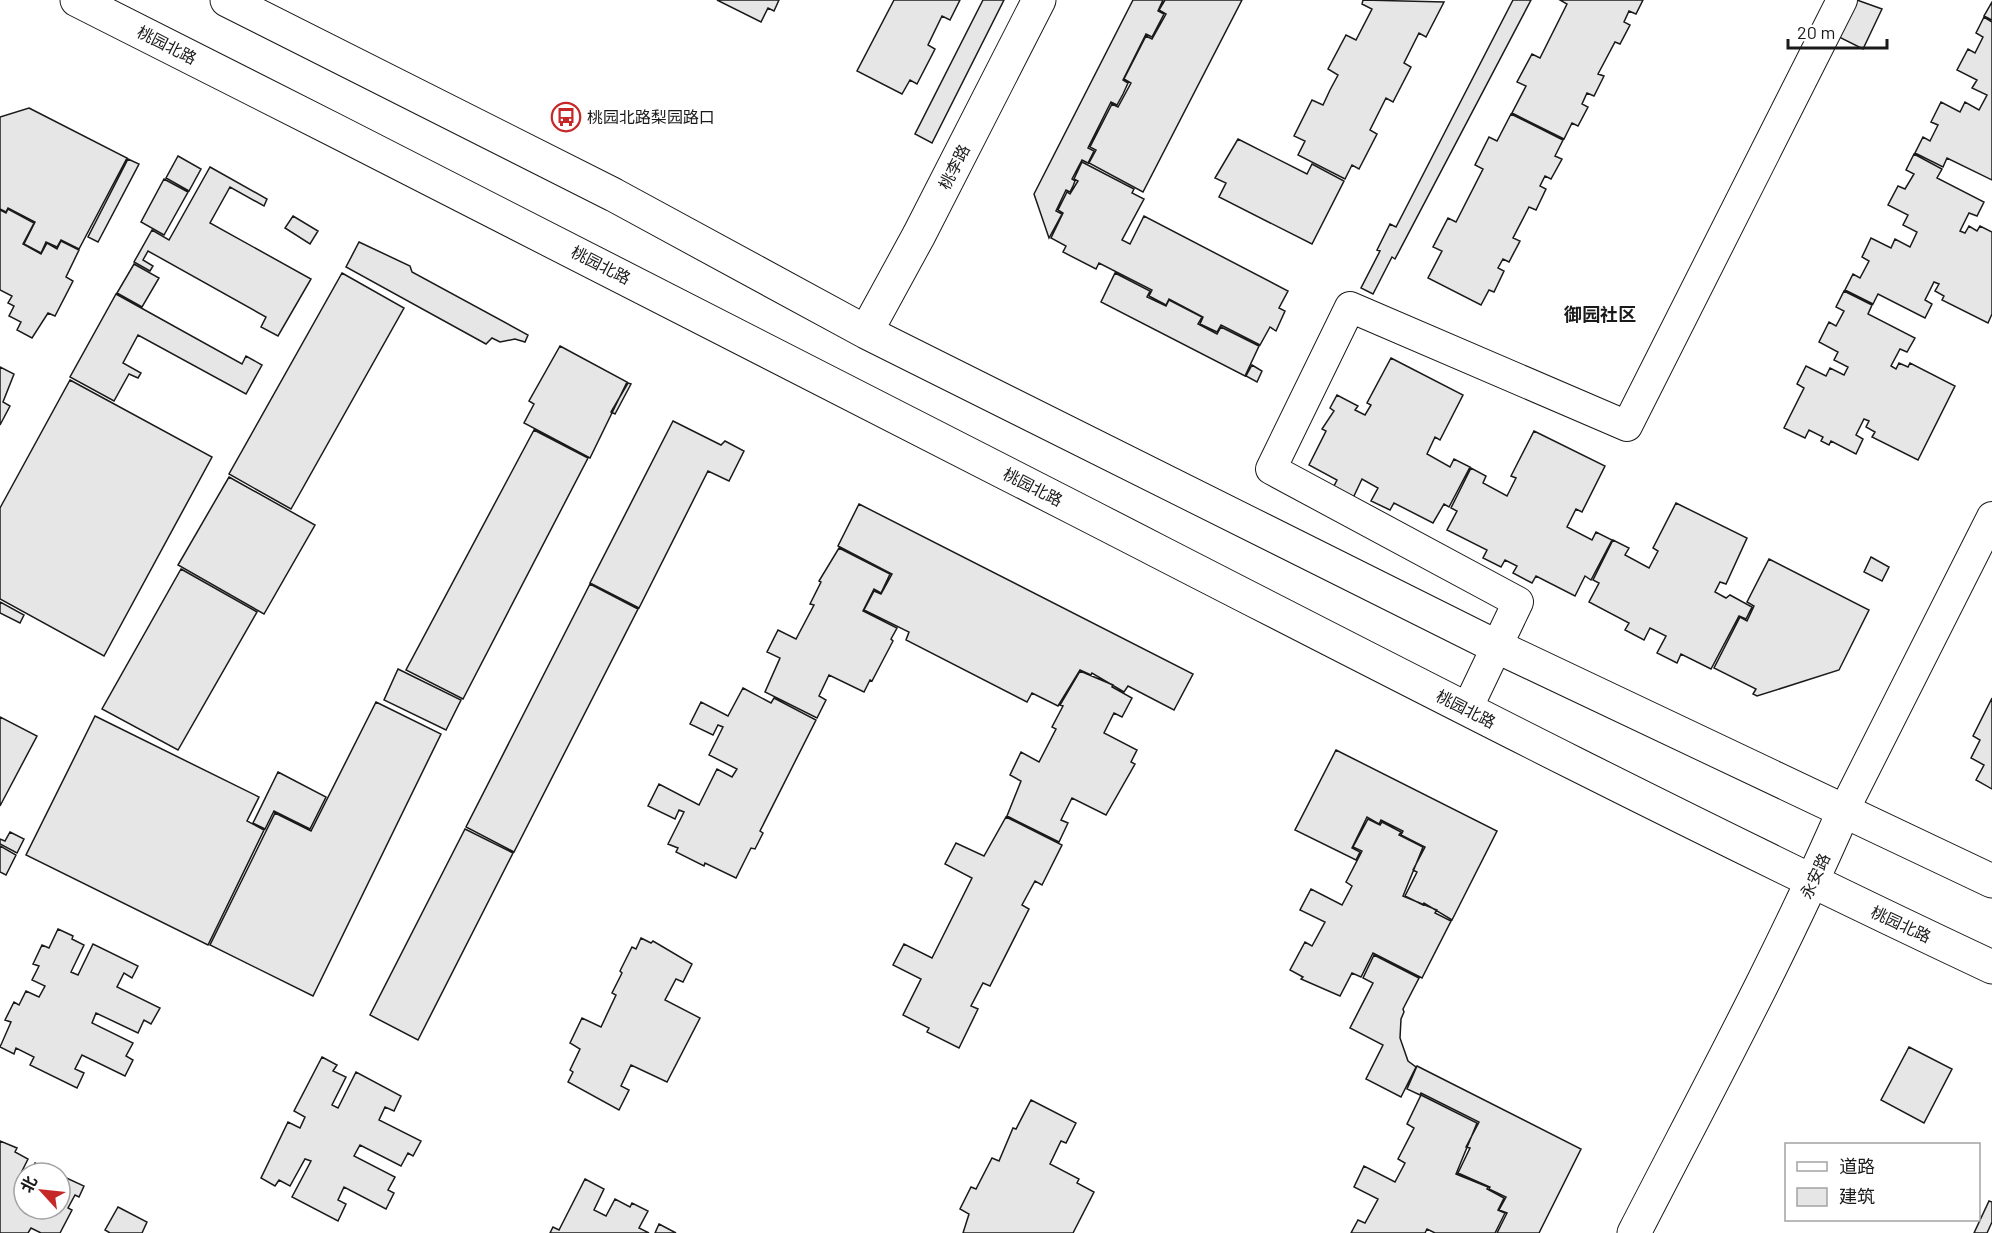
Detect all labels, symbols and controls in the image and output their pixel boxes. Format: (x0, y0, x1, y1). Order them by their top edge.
scale bar (1788, 12, 1887, 50)
text: 20 m (1797, 21, 1835, 43)
street label: 桃园北路 (134, 22, 200, 68)
bus stop icon: 桃园北路梨园路口 (550, 101, 582, 133)
place label: 桃园北路梨园路口 (587, 107, 715, 126)
street label: 桃李路 (934, 141, 973, 192)
street label: 桃园北路 (568, 242, 634, 288)
district label: 御园社区 (1563, 303, 1636, 325)
street label: 桃园北路 (1000, 464, 1066, 510)
street label: 桃园北路 (1433, 686, 1499, 732)
street label: 永安路 (1796, 850, 1833, 902)
street label: 桃园北路 (1868, 901, 1934, 946)
legend (1785, 1143, 1980, 1221)
text: 道路 (1839, 1155, 1875, 1177)
north arrow (12, 1161, 72, 1221)
text: 北 (16, 1173, 40, 1195)
text: 建筑 (1839, 1185, 1875, 1207)

